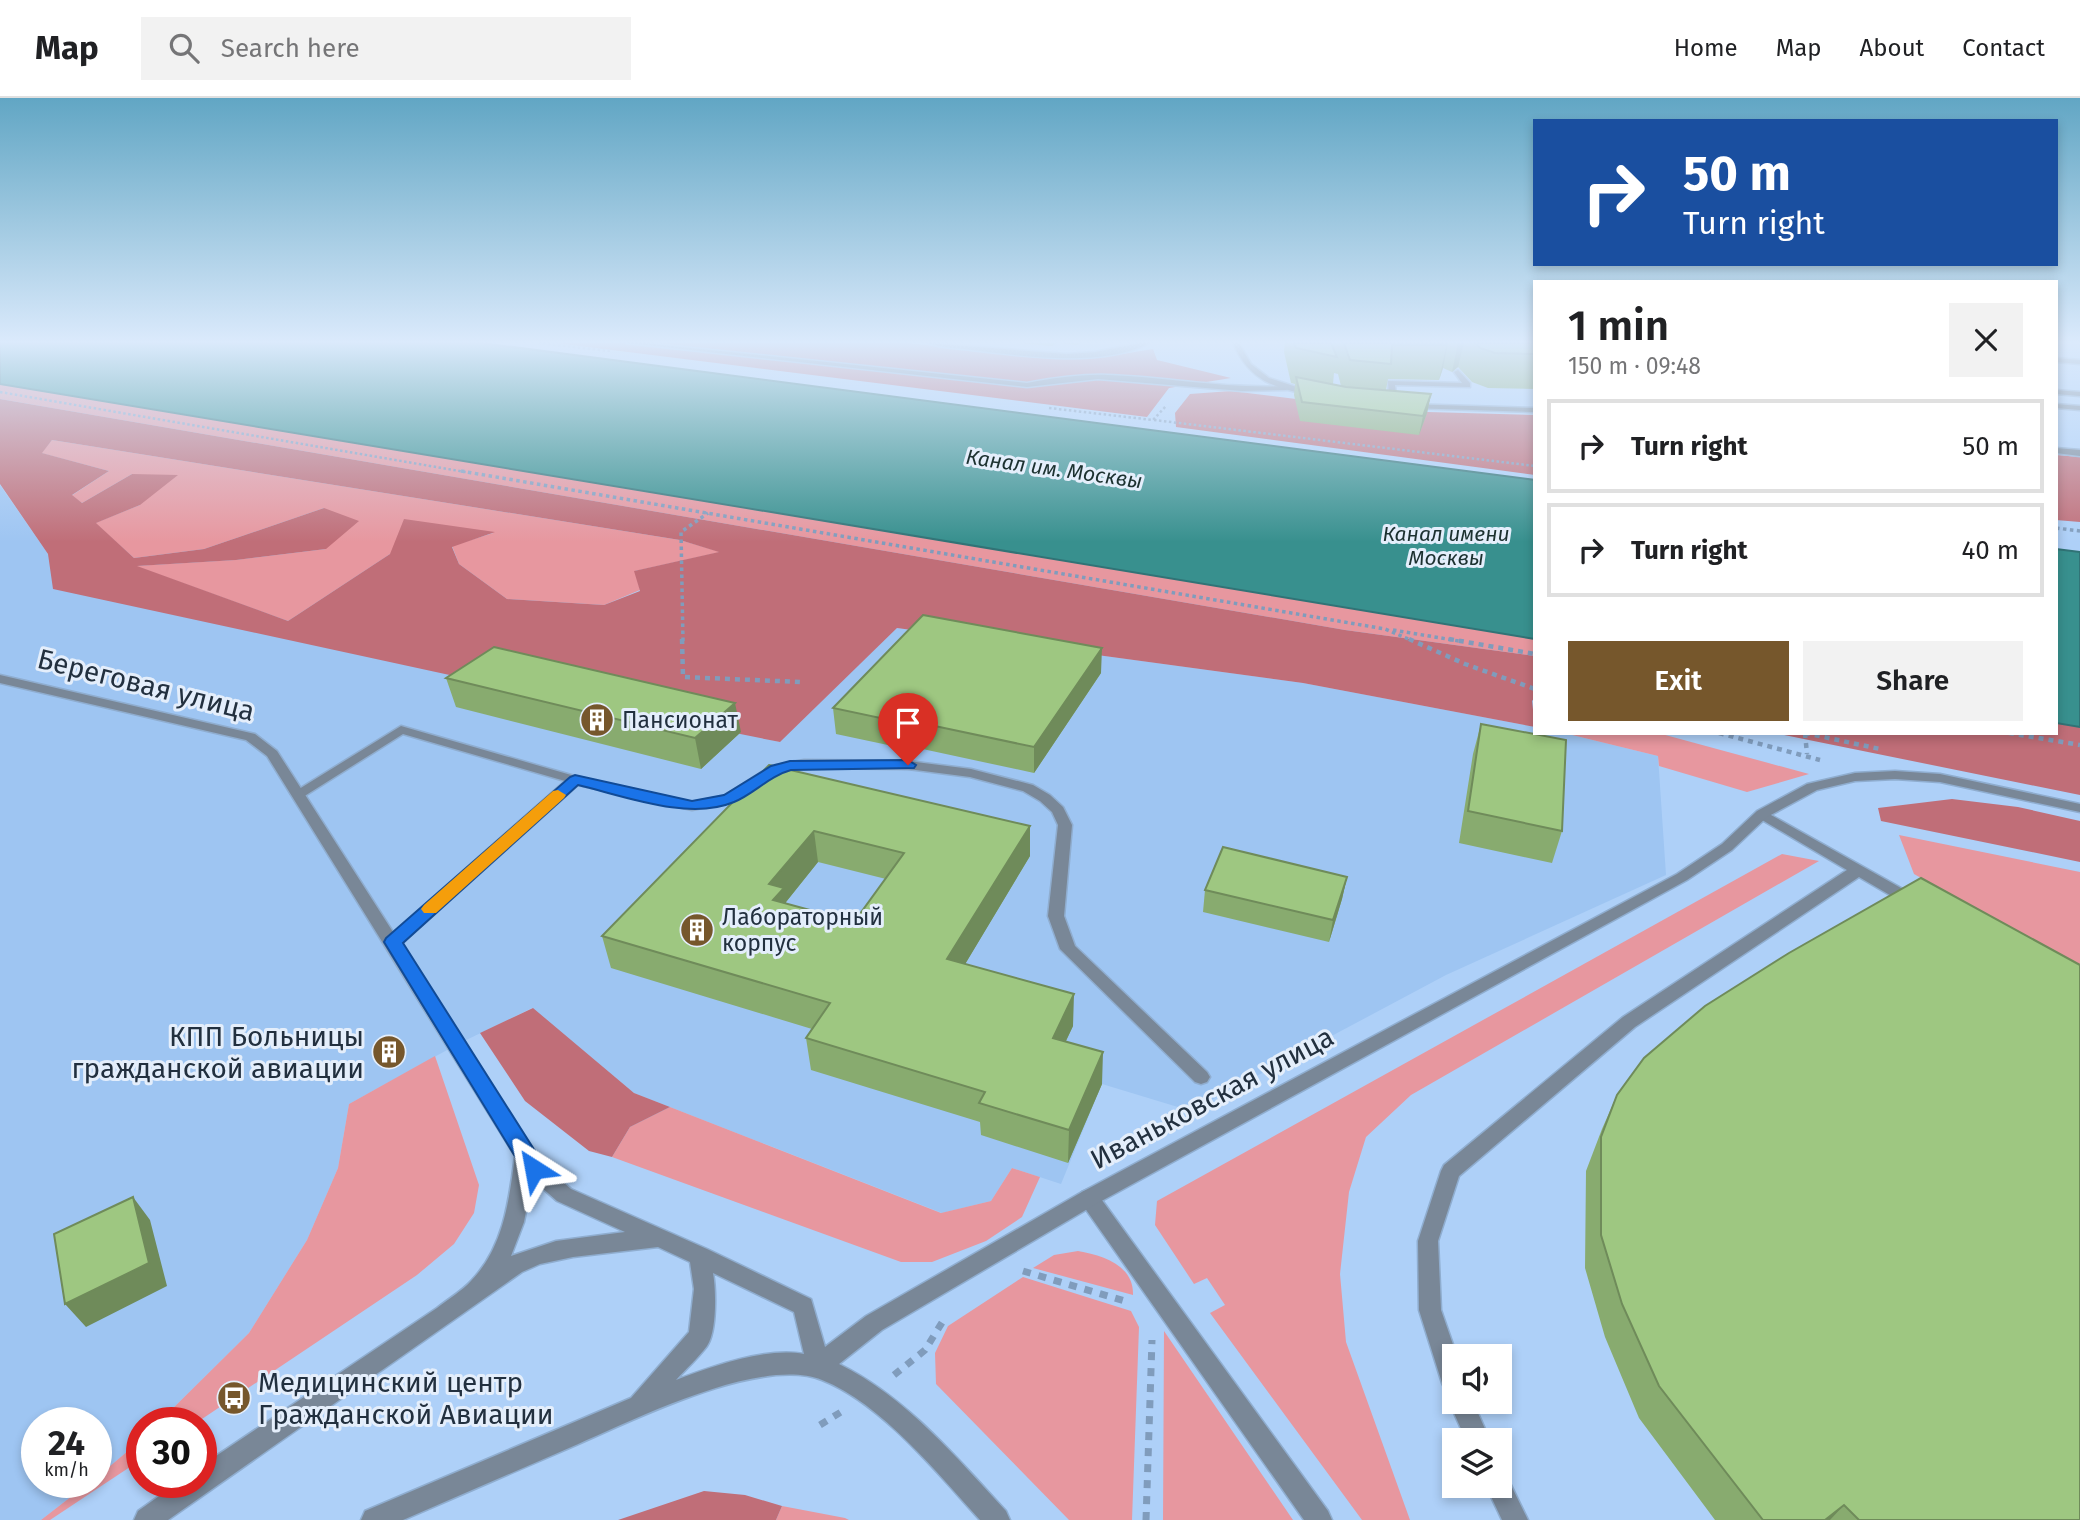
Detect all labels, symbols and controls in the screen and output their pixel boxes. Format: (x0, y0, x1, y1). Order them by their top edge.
search box (141, 17, 631, 80)
text: Map (35, 28, 99, 68)
icon: search (165, 29, 203, 67)
text: Search here (221, 33, 360, 64)
text: Home (1674, 34, 1738, 62)
text: Map (1776, 34, 1822, 62)
text: About (1860, 34, 1924, 62)
text: Contact (1962, 34, 2045, 62)
text: 50 m (1683, 144, 1791, 203)
icon: right (1568, 147, 1659, 238)
text: Turn right (1683, 204, 1825, 242)
text: 1 min (1568, 301, 1669, 351)
button: close (1949, 303, 2023, 377)
text: 150 m · 09:48 (1568, 352, 1701, 380)
icon: right (1572, 427, 1610, 465)
text: Turn right (1631, 431, 1748, 462)
text: 50 m (1962, 431, 2019, 462)
water label: Канал им. Москвы (964, 444, 1144, 494)
water label: Канал имени Москвы (1382, 521, 1510, 571)
icon: right (1572, 531, 1610, 569)
text: Turn right (1631, 535, 1748, 566)
text: 40 m (1961, 535, 2019, 566)
button: Exit (1568, 641, 1789, 721)
button: Share (1803, 641, 2023, 721)
street label: Береговая улица (34, 642, 258, 728)
pin (878, 693, 938, 765)
building icon: Пансионат (578, 701, 616, 739)
icon: arrive (889, 704, 927, 742)
place label: Пансионат (622, 706, 739, 734)
place label: Лабораторный корпус (722, 903, 883, 957)
building icon: Лабораторный корпус (678, 911, 716, 949)
place label: КПП Больницы гражданской авиации (72, 1020, 364, 1085)
street label: Иваньковская улица (1085, 1020, 1339, 1176)
building icon: КПП Больницы гражданской авиации (370, 1033, 408, 1071)
position arrow (497, 1132, 571, 1206)
map controls (1442, 1344, 1512, 1498)
button: sound (1442, 1344, 1512, 1414)
place label: Медицинский центр Гражданской Авиации (258, 1366, 554, 1431)
bus stop icon: Медицинский центр Гражданской Авиации (215, 1379, 253, 1417)
speed limit sign: 30 (126, 1407, 217, 1498)
text: 24 (48, 1422, 85, 1464)
button: layers (1442, 1428, 1512, 1498)
text: km/h (44, 1459, 89, 1481)

